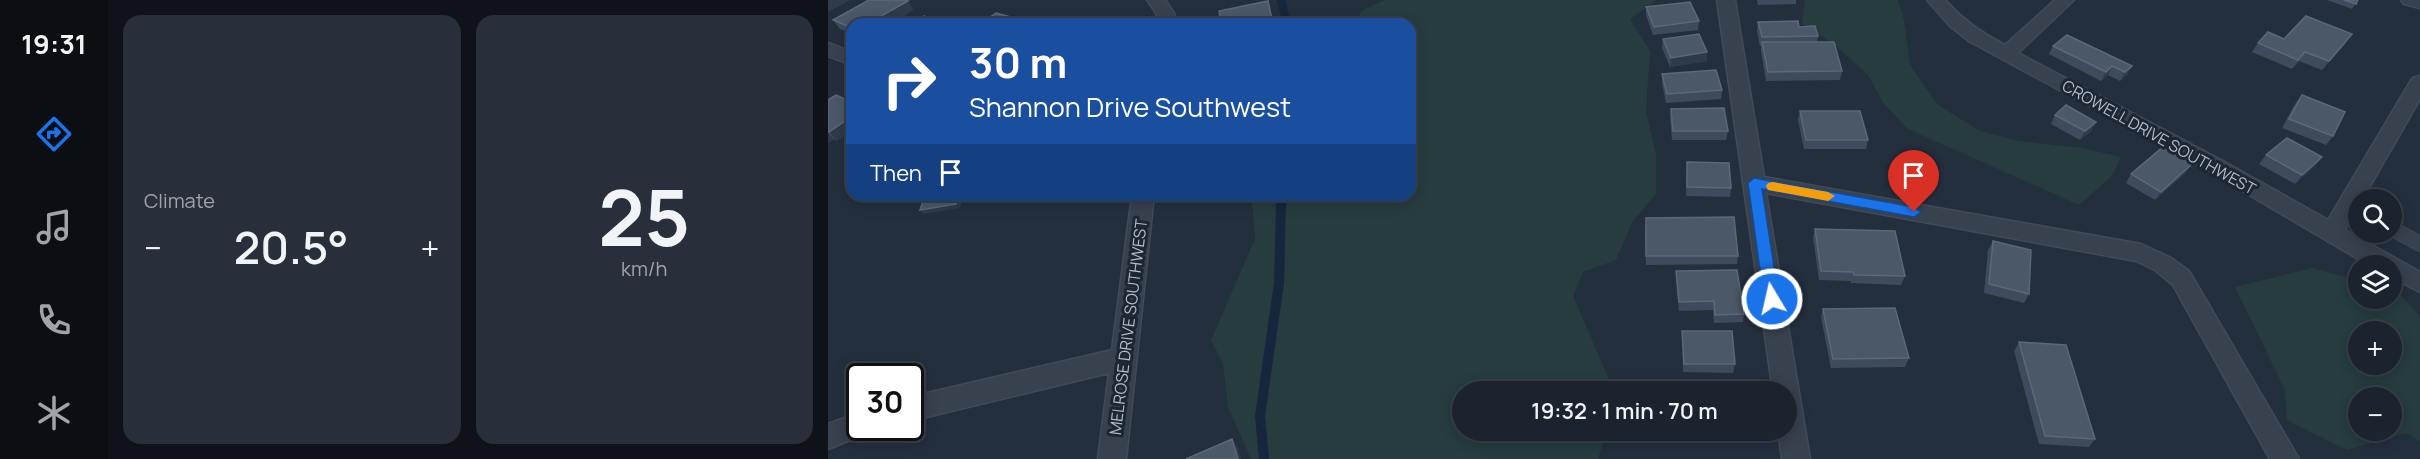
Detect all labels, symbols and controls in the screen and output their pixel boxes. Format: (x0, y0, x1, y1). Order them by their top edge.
text: 19:31 (21, 25, 87, 62)
text: 30 m (969, 33, 1067, 91)
icon: right (870, 42, 948, 120)
street label: CROWELL DRIVE SOUTHWEST (2058, 74, 2260, 200)
text: Shannon Drive Southwest (969, 88, 1291, 125)
icon: directions (33, 113, 75, 155)
pin (1888, 150, 1939, 212)
icon: arrive (934, 156, 967, 189)
text: Then (870, 158, 922, 188)
icon: arrive (1897, 159, 1930, 192)
text: 25 (598, 163, 690, 269)
text: Climate (144, 187, 215, 214)
map controls (2348, 189, 2402, 441)
button: search (2348, 189, 2402, 243)
icon: music (33, 206, 75, 248)
text: 20.5° (234, 216, 349, 278)
street label: MELROSE DRIVE SOUTHWEST (1104, 217, 1152, 436)
text: − (144, 225, 162, 270)
text: + (420, 225, 439, 270)
text: km/h (621, 255, 668, 282)
button: layers (2348, 255, 2402, 309)
position arrow (1740, 267, 1804, 331)
icon: phone (33, 299, 75, 341)
button: + (2348, 321, 2402, 375)
speed limit sign: 30 (846, 363, 924, 441)
button: − (2348, 387, 2402, 441)
icon: climate (33, 392, 75, 434)
text: 19:32 · 1 min · 70 m (1531, 396, 1718, 426)

